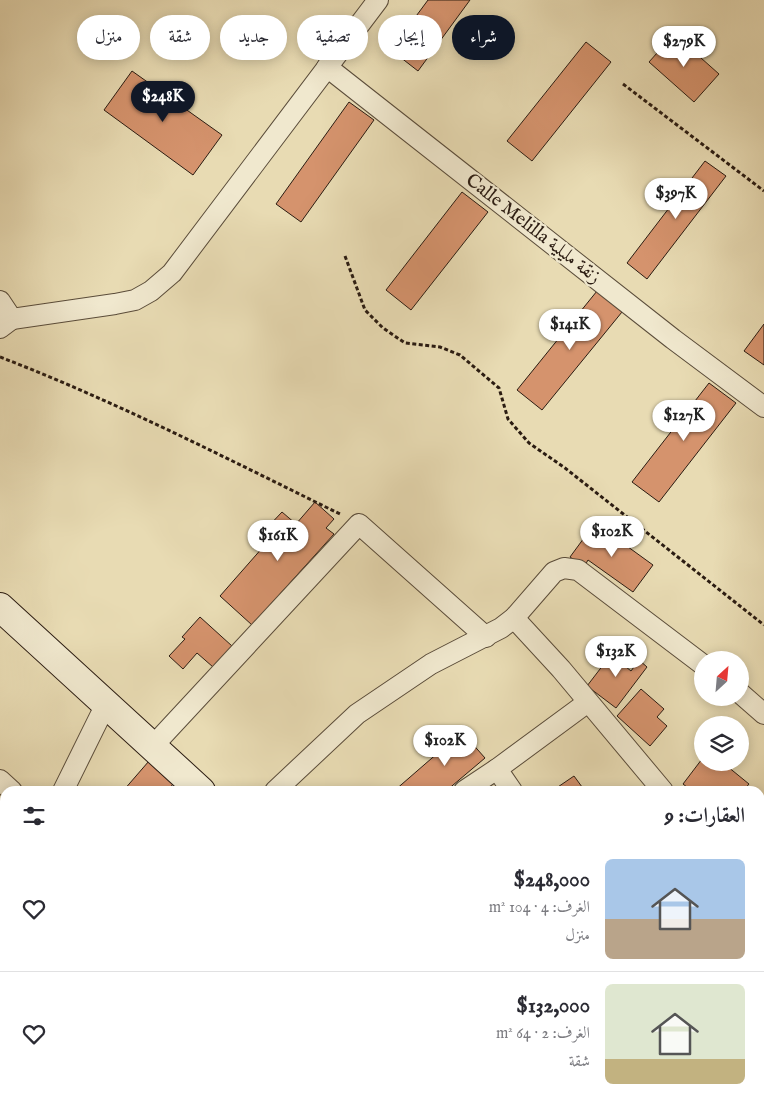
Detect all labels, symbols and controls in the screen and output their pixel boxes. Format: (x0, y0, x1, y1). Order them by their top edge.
chip: منزل (77, 15, 140, 60)
chip: شقة (150, 15, 210, 60)
chip: جديد (220, 15, 287, 60)
chip: تصفية (297, 15, 368, 60)
chip: إيجار (378, 15, 442, 60)
chip: شراء (452, 15, 515, 60)
pin: $279K (649, 26, 719, 68)
text: $279K (663, 32, 705, 52)
pin: $248K (128, 80, 198, 123)
text: $248K (142, 87, 184, 107)
street label: Calle Melilla زنقة مليلية (460, 169, 606, 289)
pin: $397K (641, 178, 711, 220)
text: $397K (656, 184, 696, 204)
pin: $141K (535, 308, 605, 351)
text: $141K (550, 315, 590, 335)
pin: $127K (649, 400, 719, 442)
text: $127K (663, 406, 705, 426)
pin: $102K (577, 516, 647, 558)
pin: $161K (243, 520, 313, 562)
text: $102K (591, 522, 633, 542)
text: $161K (258, 526, 298, 546)
pin: $132K (581, 636, 651, 678)
text: $132K (596, 642, 636, 662)
north arrow (694, 651, 749, 706)
map controls (694, 651, 749, 771)
button: layers (694, 716, 749, 771)
pin: $102K (410, 724, 480, 767)
text: $102K (424, 731, 466, 751)
icon: filters (20, 802, 48, 830)
text: العقارات: 9 (665, 803, 745, 830)
text: $248,000 (513, 867, 590, 894)
icon: home (645, 879, 705, 939)
icon: heart (20, 895, 48, 923)
text: الغرف: 4 · 104 m² (489, 898, 590, 918)
text: منزل (565, 926, 590, 946)
text: $132,000 (516, 993, 590, 1020)
icon: home (645, 1004, 705, 1064)
icon: heart (20, 1020, 48, 1048)
text: الغرف: 2 · 64 m² (496, 1024, 590, 1044)
text: شقة (569, 1052, 590, 1072)

